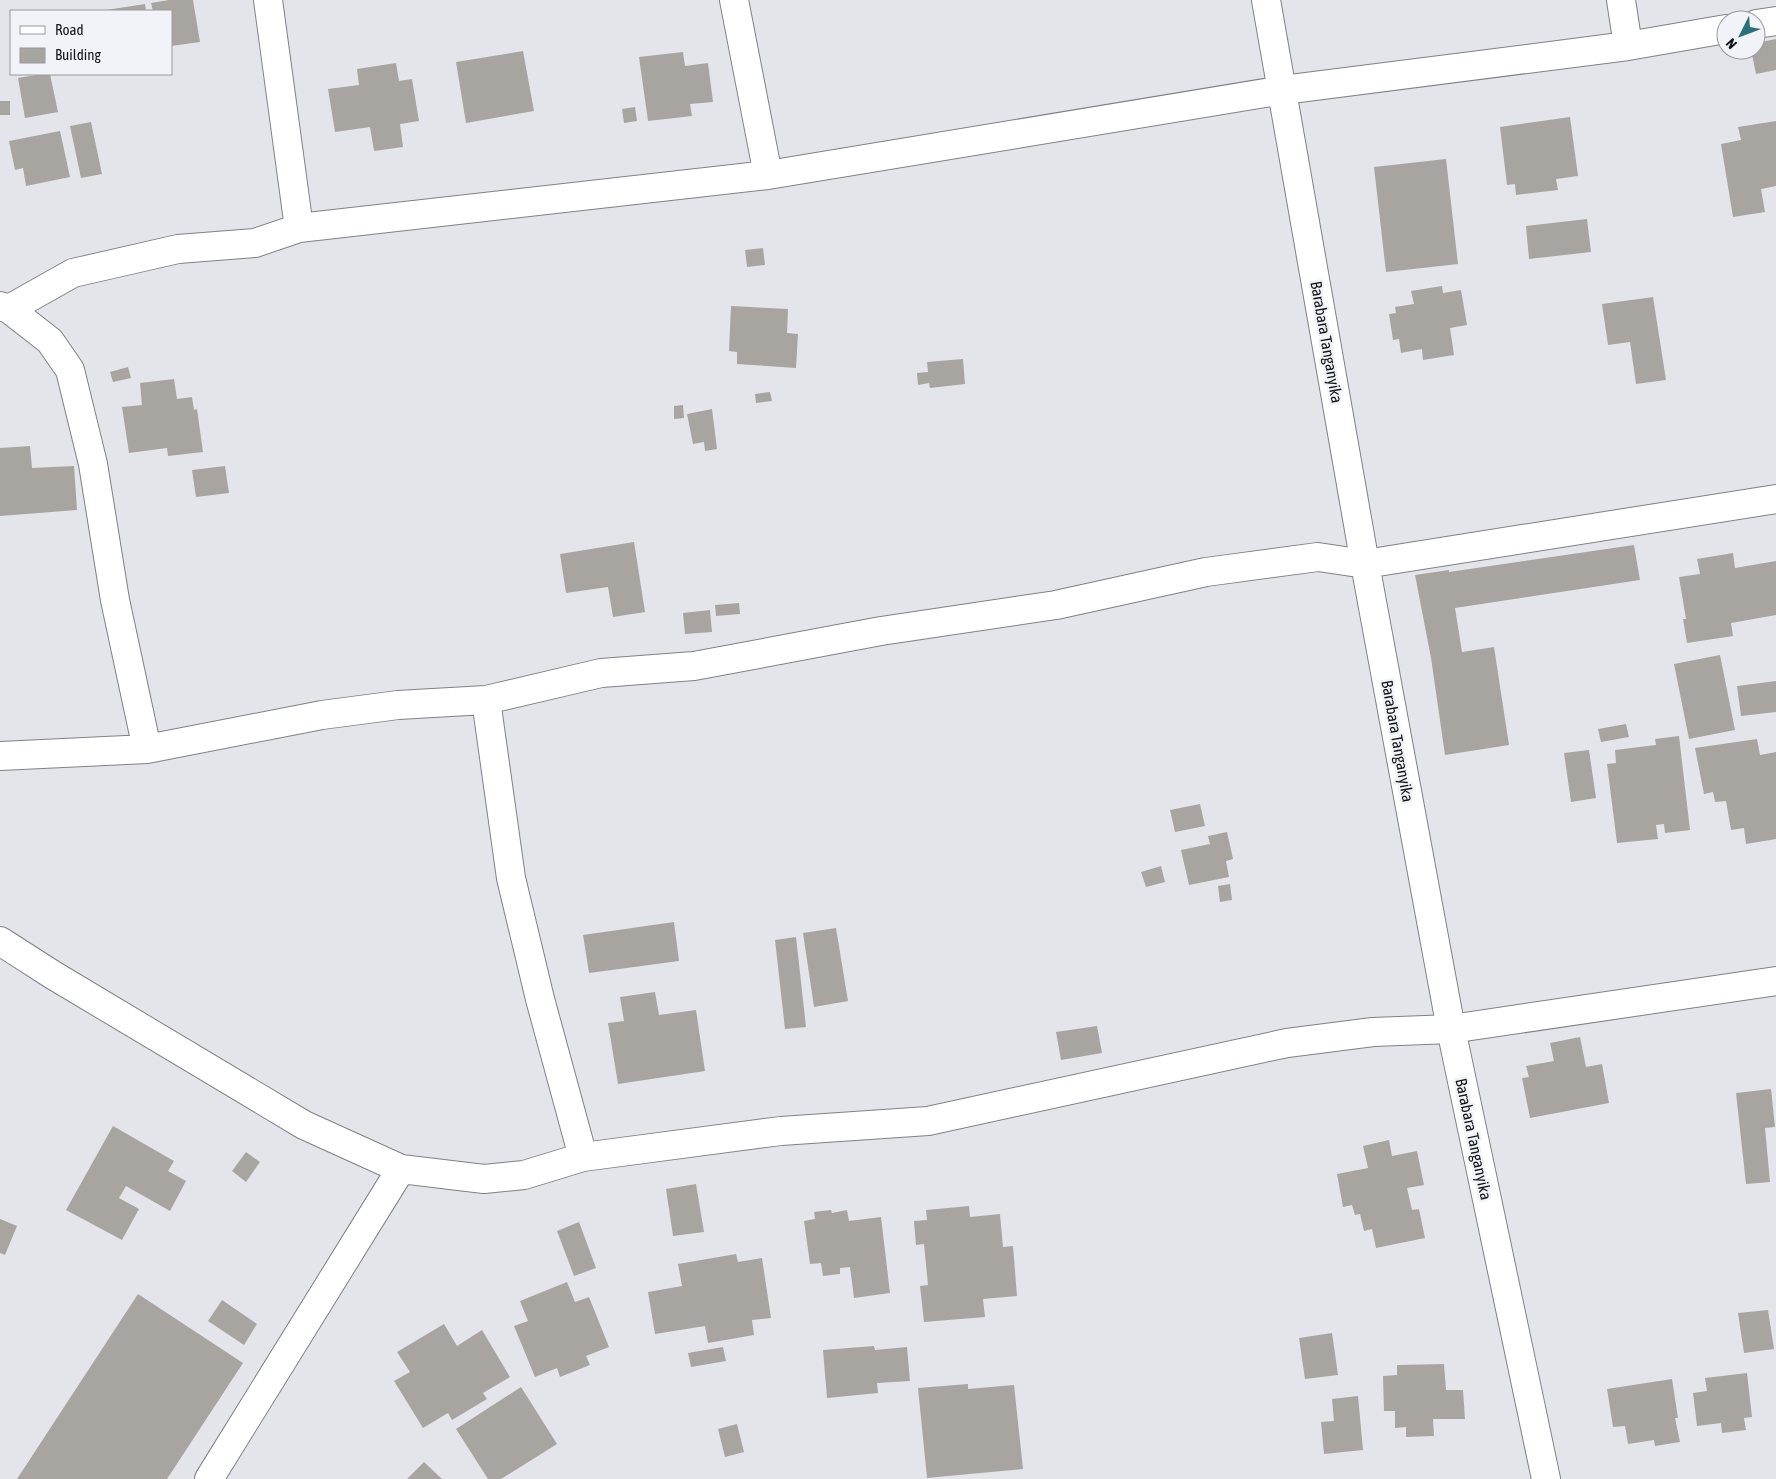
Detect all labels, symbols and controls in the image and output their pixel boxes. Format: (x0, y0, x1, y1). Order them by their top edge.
legend (10, 10, 172, 75)
north arrow (1716, 10, 1766, 60)
text: Road (55, 21, 84, 38)
text: N (1723, 35, 1740, 52)
text: Building (55, 46, 101, 63)
street label: Barabara Tanganyika (1306, 280, 1347, 405)
street label: Barabara Tanganyika (1377, 679, 1418, 804)
street label: Barabara Tanganyika (1451, 1077, 1496, 1202)

